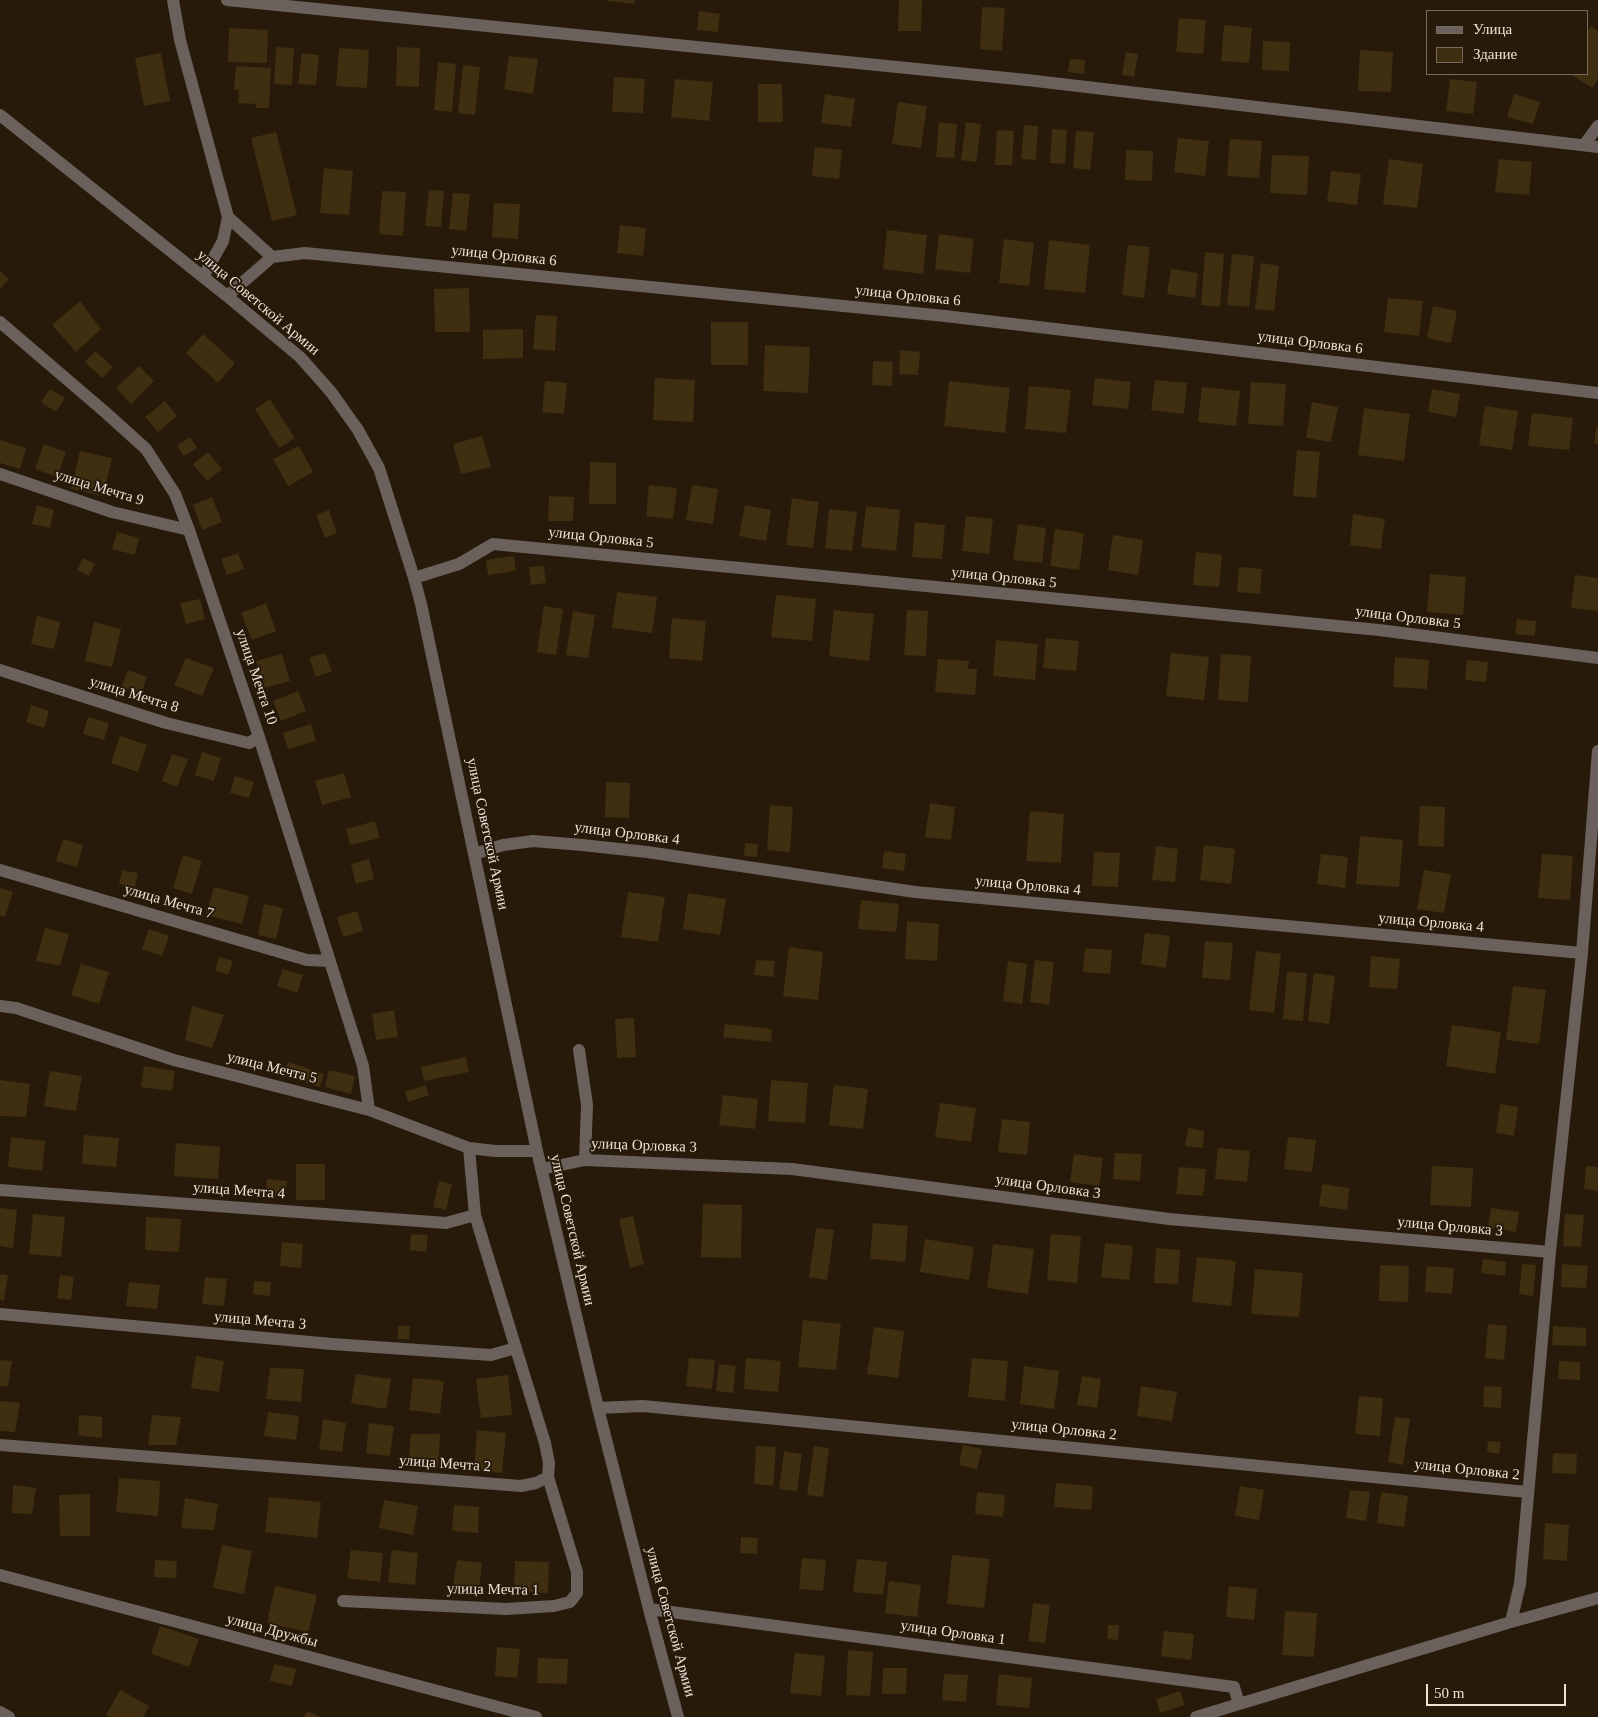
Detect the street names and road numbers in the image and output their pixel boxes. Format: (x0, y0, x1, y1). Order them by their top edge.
street label: улица Орловка 6 (450, 242, 558, 270)
street label: улица Советской Армии (193, 246, 323, 360)
street label: улица Орловка 6 (854, 282, 962, 310)
street label: улица Орловка 6 (1256, 328, 1364, 358)
street label: улица Мечта 9 (52, 466, 146, 510)
street label: улица Орловка 5 (547, 524, 655, 552)
street label: улица Орловка 5 (950, 564, 1058, 592)
street label: улица Орловка 5 (1354, 603, 1462, 633)
street label: улица Мечта 10 (231, 627, 281, 727)
street label: улица Мечта 8 (87, 673, 181, 717)
street label: улица Советской Армии (462, 756, 512, 912)
street label: улица Орловка 4 (573, 819, 681, 849)
street label: улица Орловка 4 (974, 872, 1082, 900)
street label: улица Мечта 7 (122, 881, 216, 923)
street label: улица Орловка 4 (1377, 909, 1485, 937)
street label: улица Мечта 5 (225, 1048, 319, 1088)
street label: улица Орловка 3 (591, 1135, 697, 1157)
street label: улица Советской Армии (546, 1153, 598, 1307)
street label: улица Орловка 3 (994, 1171, 1102, 1203)
street label: улица Мечта 4 (192, 1179, 286, 1203)
street label: улица Орловка 3 (1396, 1213, 1504, 1241)
street label: улица Мечта 3 (213, 1308, 307, 1334)
street label: улица Орловка 2 (1010, 1416, 1118, 1444)
street label: улица Мечта 2 (398, 1452, 492, 1476)
street label: улица Орловка 2 (1413, 1456, 1521, 1484)
street label: улица Советской Армии (641, 1545, 699, 1699)
street label: улица Мечта 1 (447, 1580, 539, 1600)
street label: улица Дружбы (225, 1610, 319, 1652)
street label: улица Орловка 1 (899, 1617, 1007, 1649)

